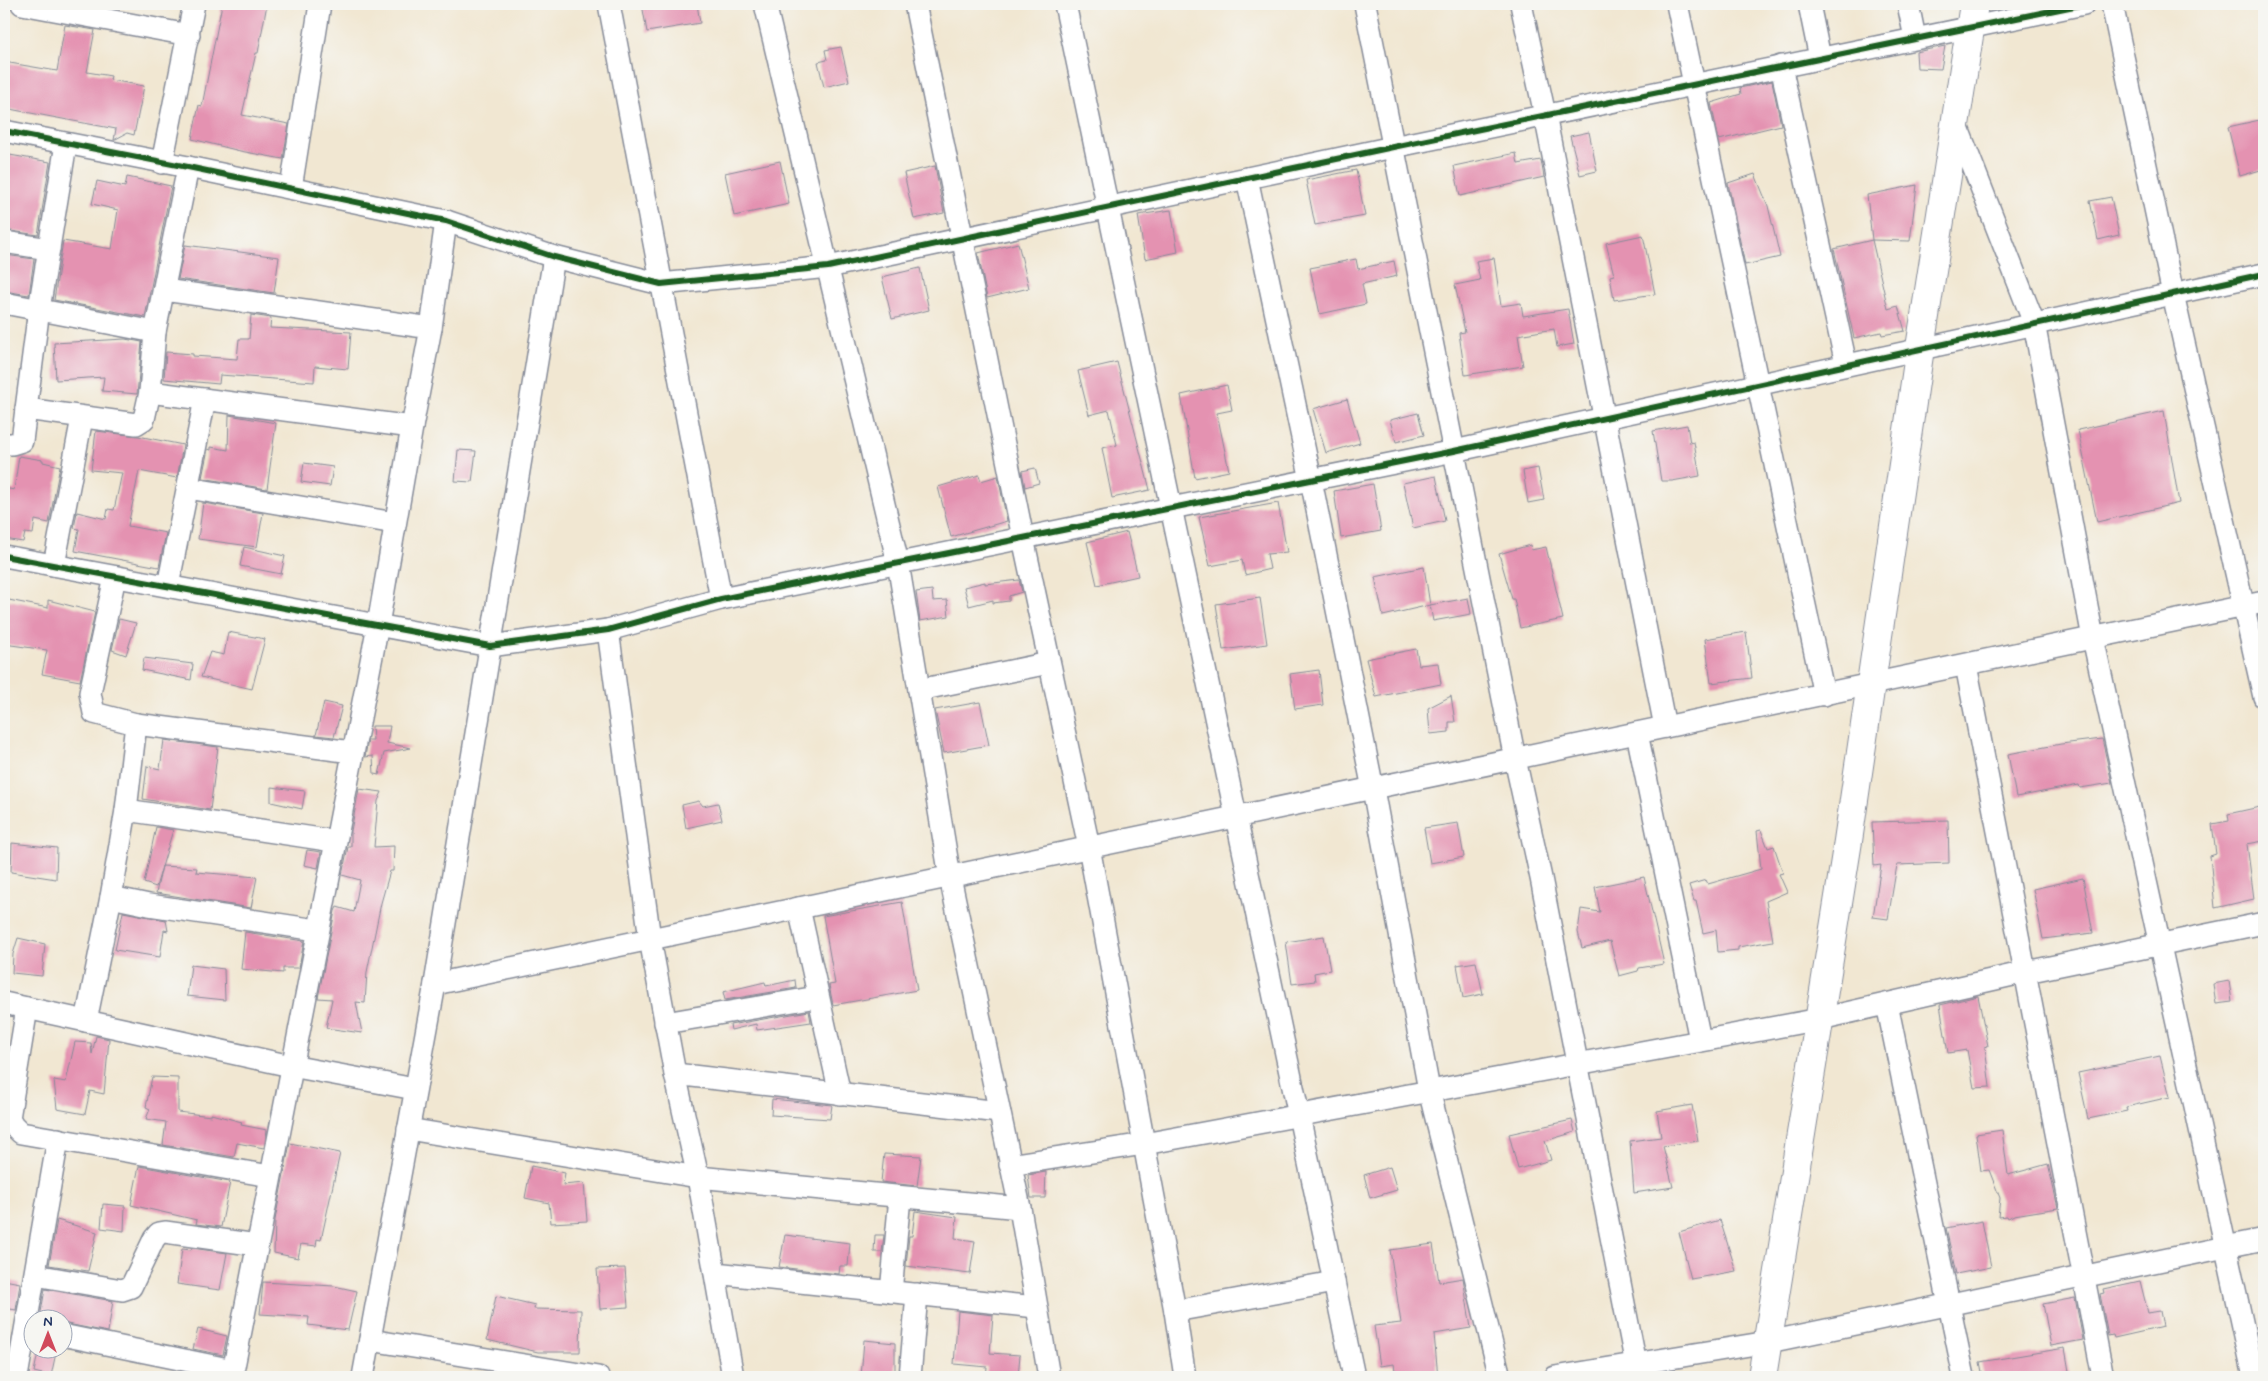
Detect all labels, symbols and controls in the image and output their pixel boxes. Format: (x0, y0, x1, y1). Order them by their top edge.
north arrow (22, 1308, 72, 1358)
text: N (43, 1313, 53, 1331)

